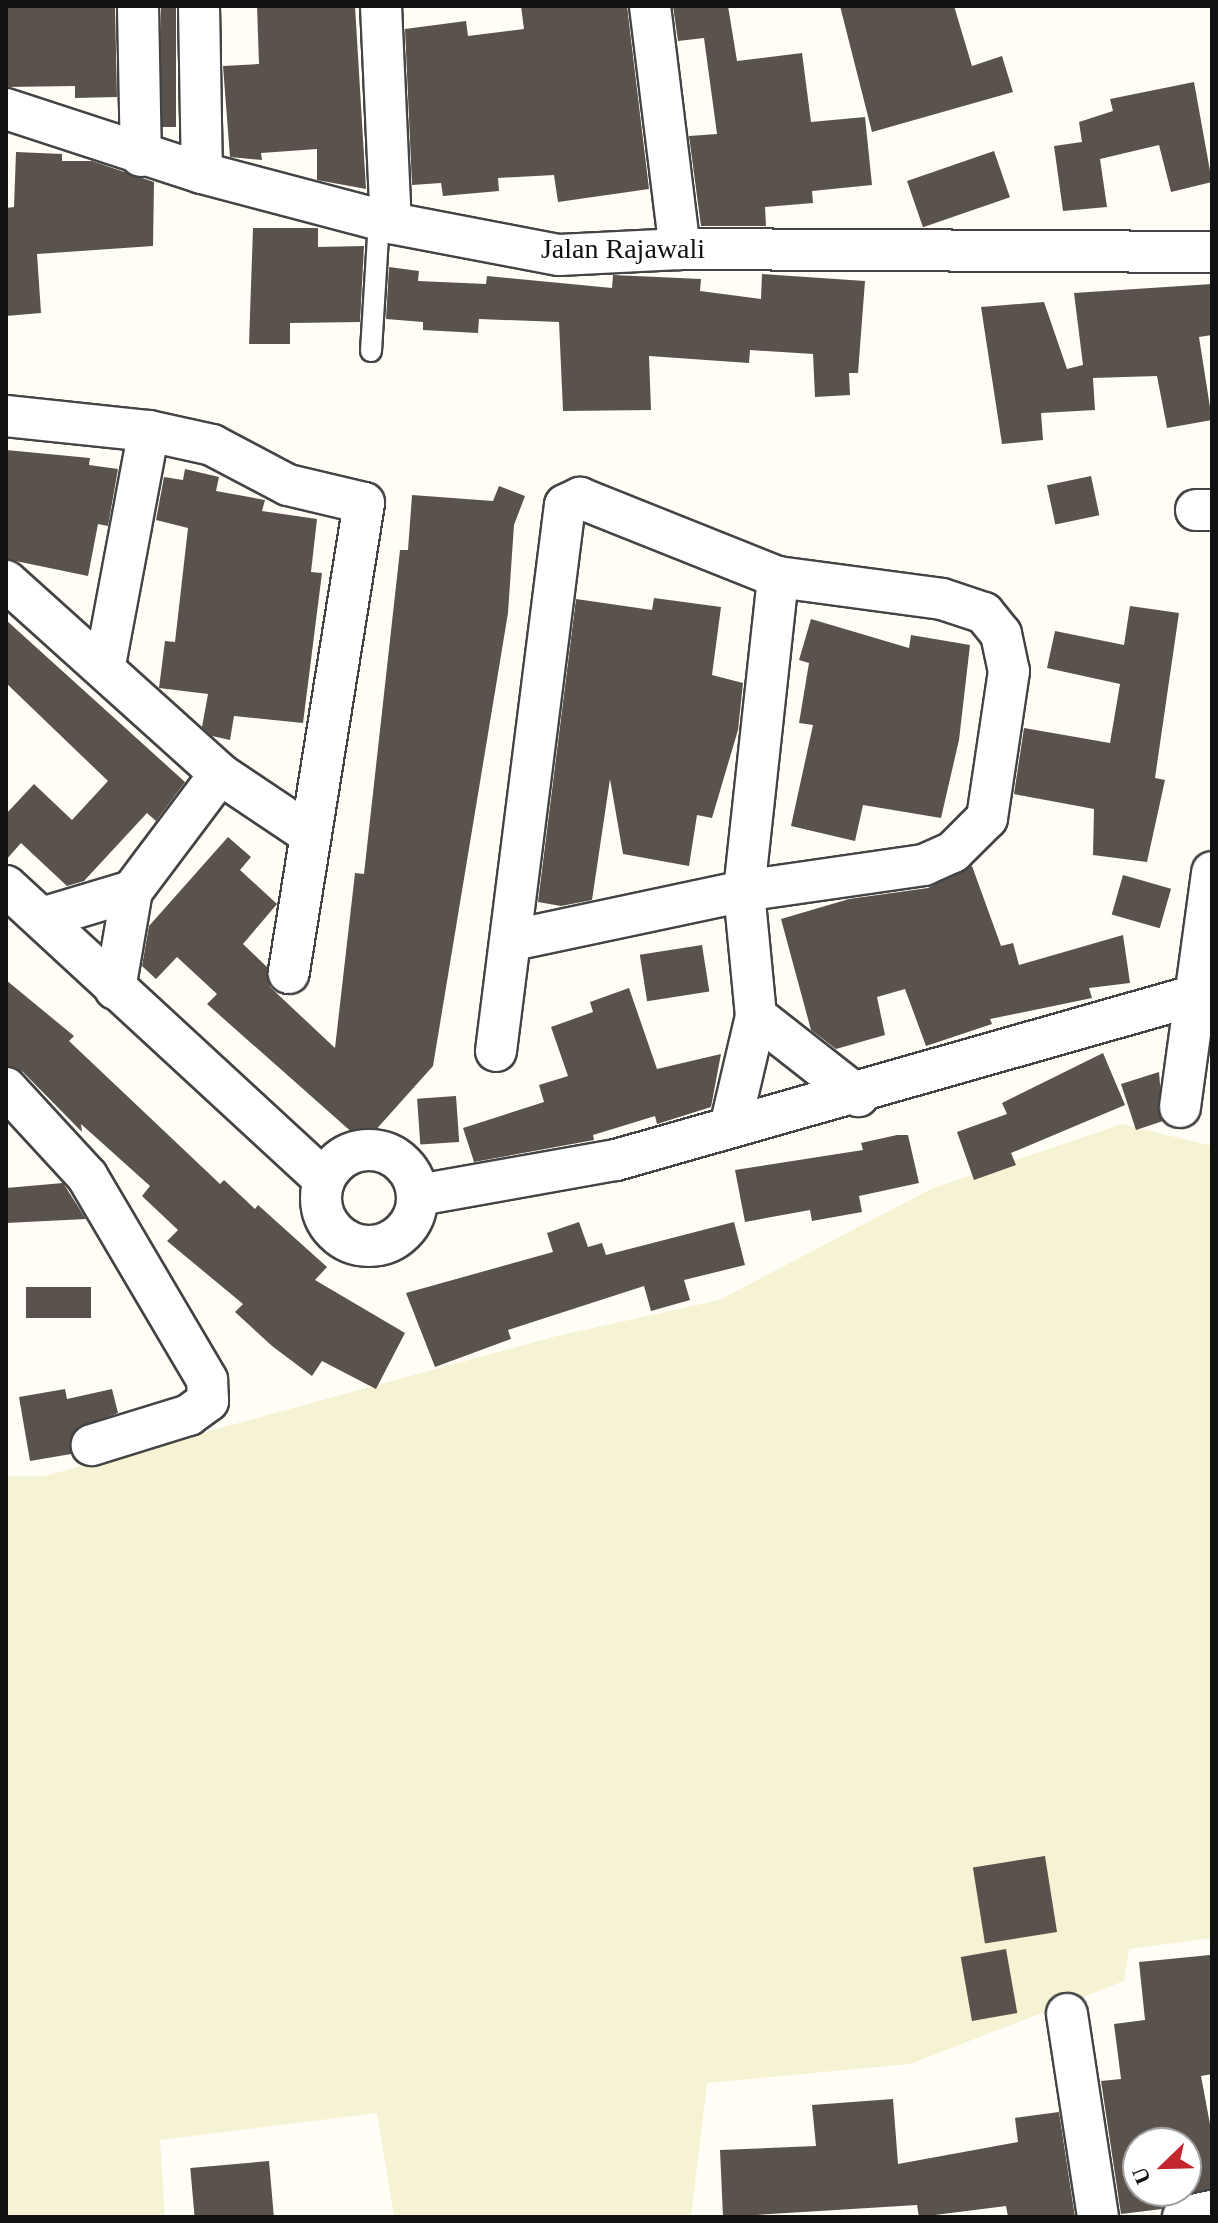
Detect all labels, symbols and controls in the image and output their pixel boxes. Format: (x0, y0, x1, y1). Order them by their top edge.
street label: Jalan Rajawali (541, 232, 705, 266)
north arrow (1122, 2127, 1202, 2207)
text: U (1127, 2164, 1156, 2188)

